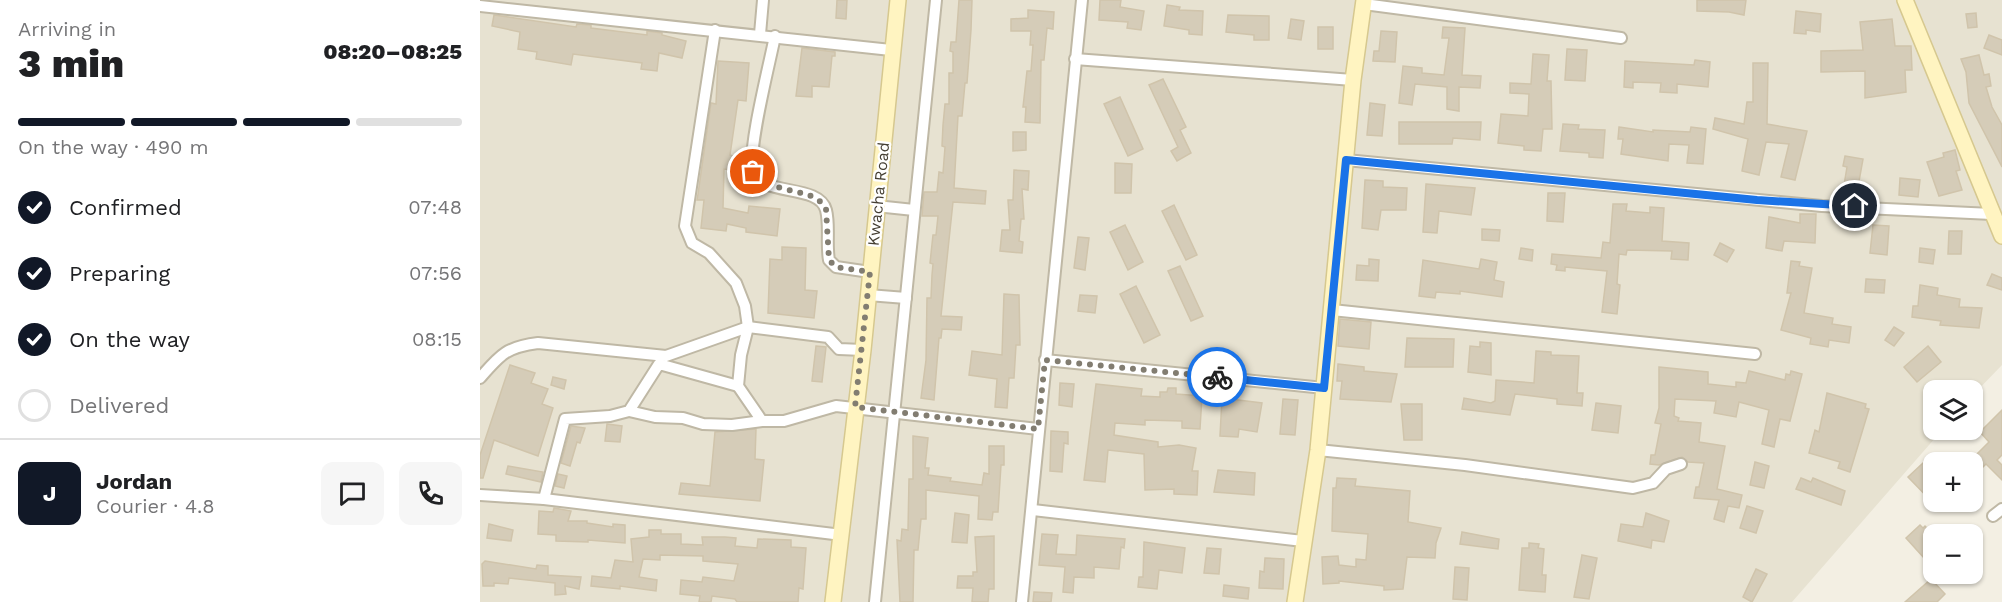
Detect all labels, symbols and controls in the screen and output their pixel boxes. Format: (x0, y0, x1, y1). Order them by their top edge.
text: Arriving in (18, 17, 116, 41)
text: 08:20–08:25 (323, 39, 462, 64)
text: 3 min (18, 41, 124, 86)
text: On the way · 490 m (18, 135, 208, 159)
street label: Kwacha Road (864, 141, 893, 247)
pin (727, 146, 778, 197)
icon: bag (736, 155, 769, 188)
pin (1829, 180, 1880, 231)
icon: home (1838, 189, 1871, 222)
icon: check (18, 191, 51, 224)
text: Confirmed (69, 195, 182, 220)
text: 07:48 (408, 195, 462, 219)
icon: check (18, 257, 51, 290)
text: Preparing (69, 261, 170, 286)
text: 07:56 (409, 261, 462, 285)
icon: check (18, 323, 51, 356)
text: On the way (69, 327, 190, 352)
text: 08:15 (412, 327, 462, 351)
courier (1187, 347, 1247, 407)
icon: bike (1201, 361, 1234, 394)
map controls (1923, 380, 1983, 584)
button: layers (1923, 380, 1983, 440)
text: Delivered (69, 393, 169, 418)
button: + (1923, 452, 1983, 512)
button: chat (321, 462, 384, 525)
button: phone (399, 462, 462, 525)
text: Jordan (96, 469, 172, 494)
text: J (43, 481, 56, 506)
text: Courier · 4.8 (96, 494, 215, 518)
button: − (1923, 524, 1983, 584)

